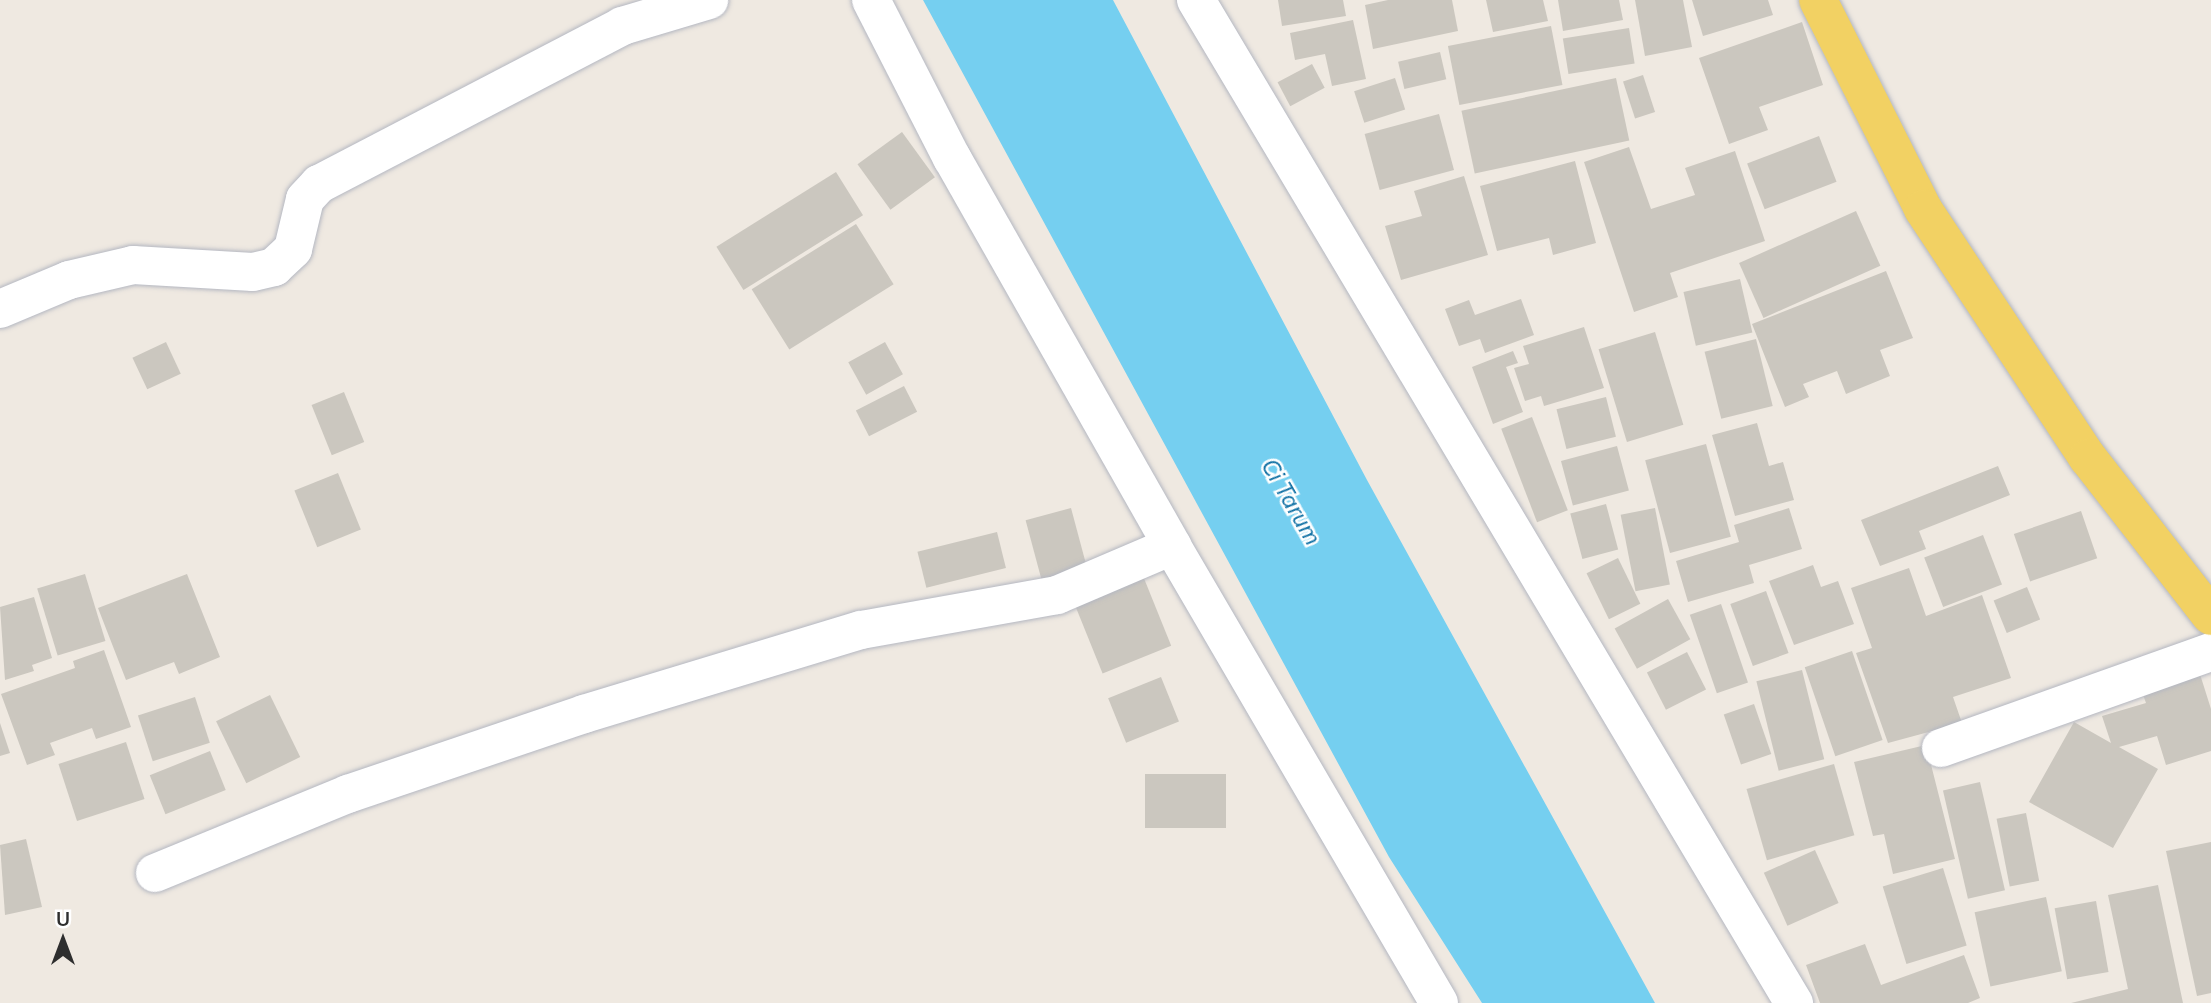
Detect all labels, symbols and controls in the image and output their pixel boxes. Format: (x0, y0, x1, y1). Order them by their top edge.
water label: Ci Tarum (1255, 454, 1327, 550)
north arrow (28, 905, 98, 975)
text: U (56, 907, 70, 931)

